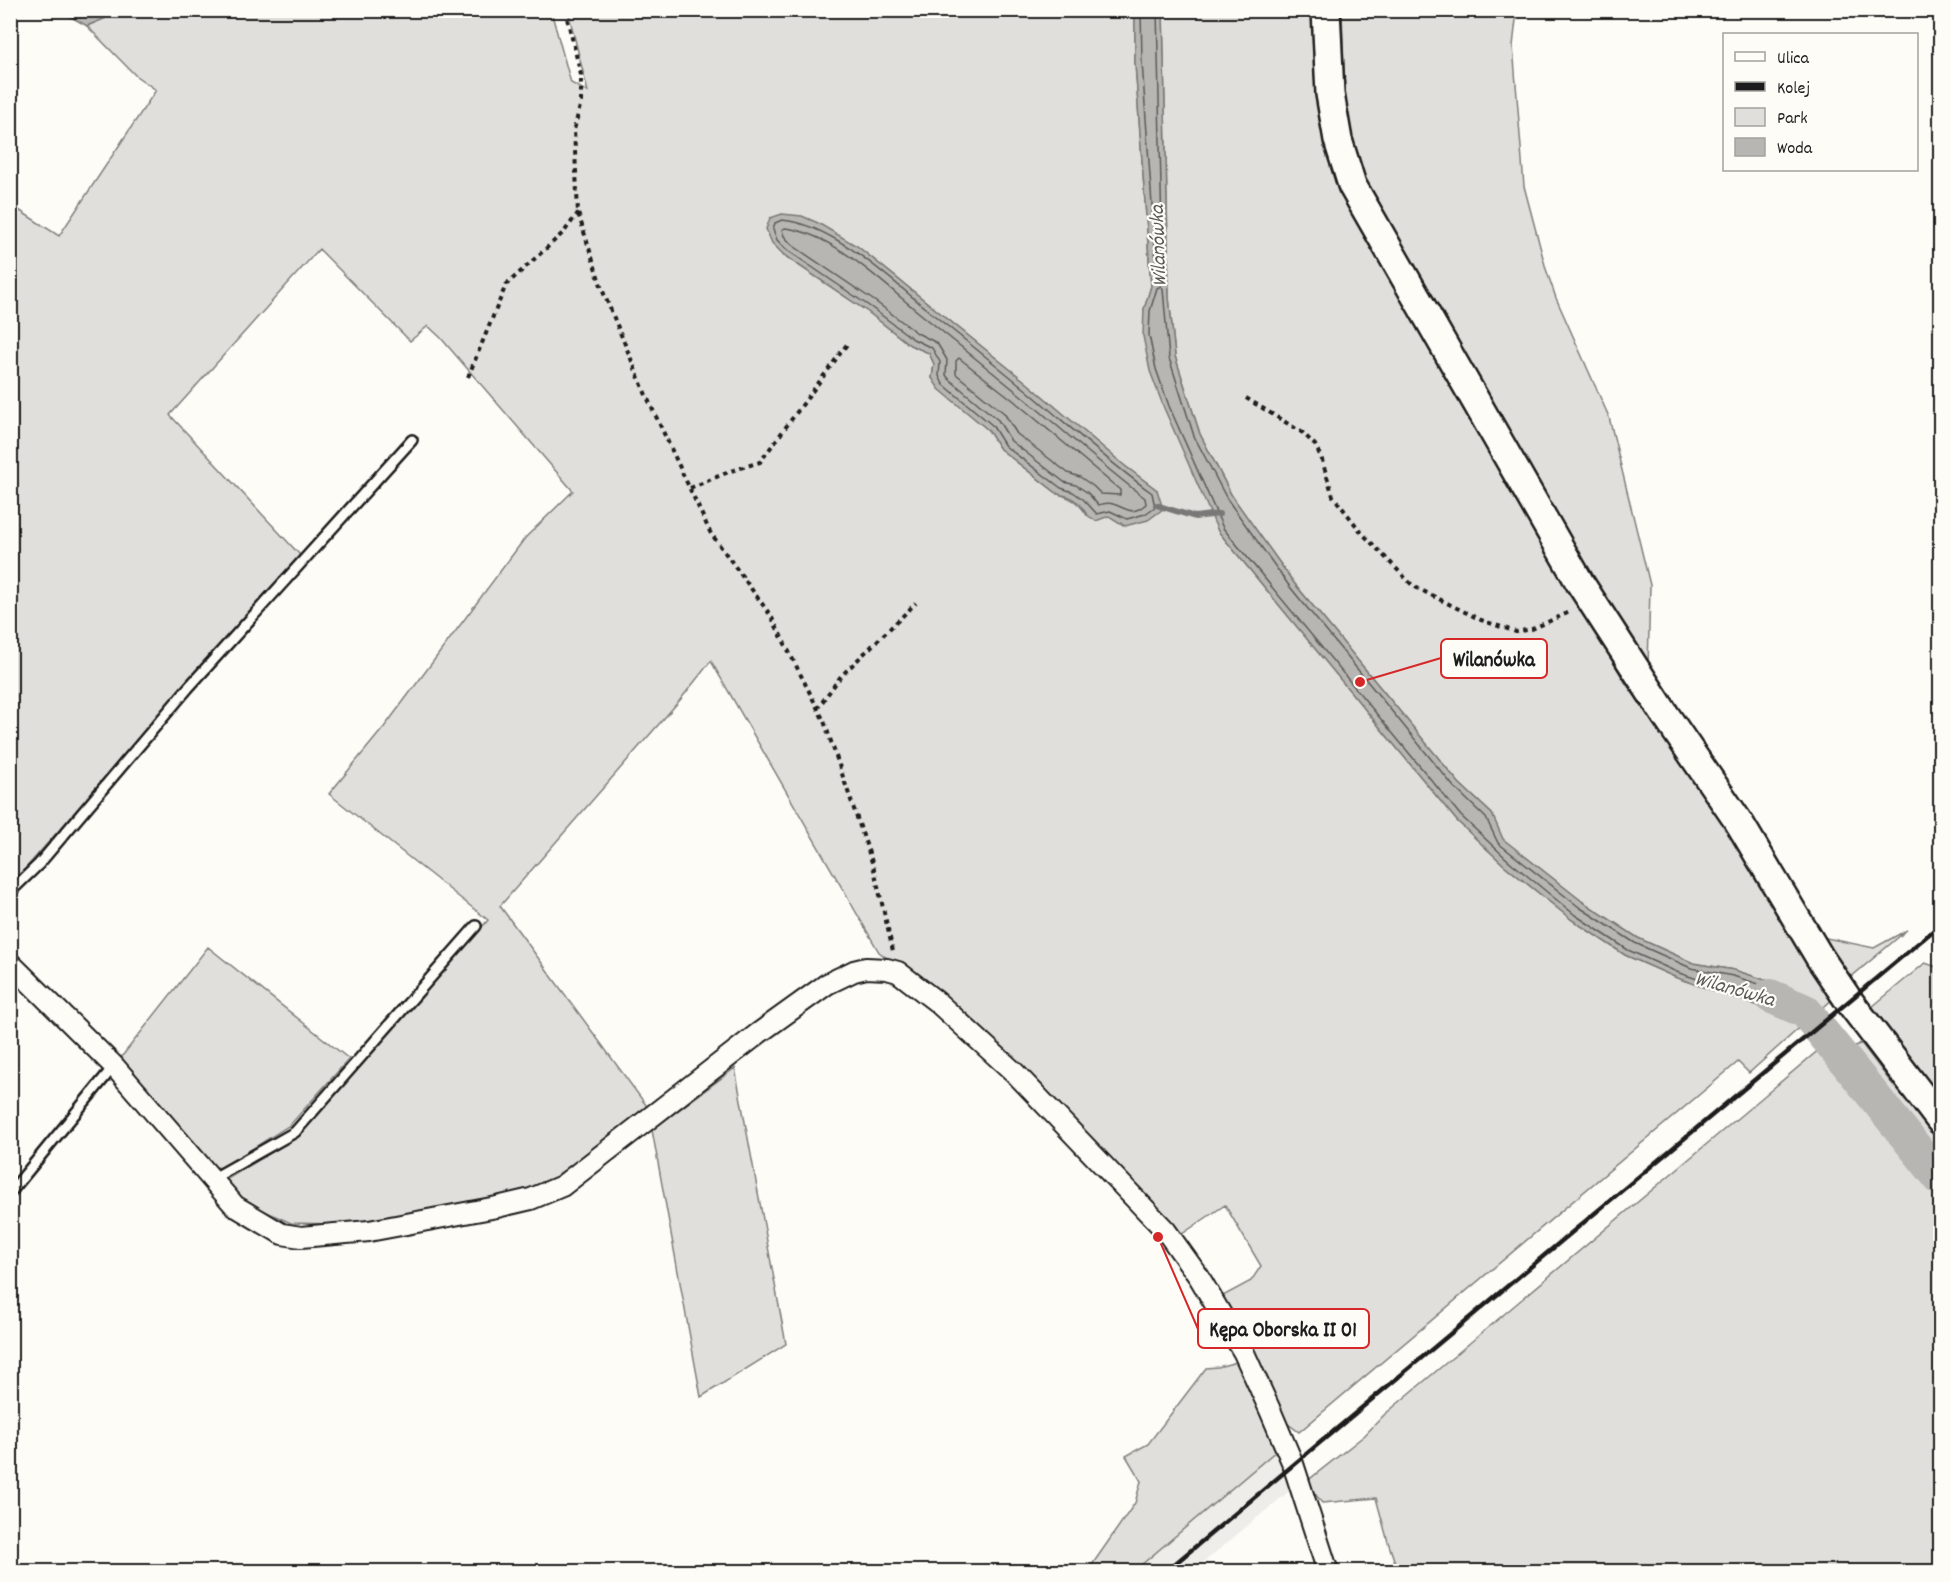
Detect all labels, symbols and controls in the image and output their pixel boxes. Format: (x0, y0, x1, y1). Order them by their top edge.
legend (1723, 33, 1918, 171)
text: Ulica (1777, 47, 1809, 72)
text: Kolej (1777, 77, 1810, 102)
text: Park (1777, 107, 1808, 132)
text: Woda (1777, 137, 1813, 162)
water label: Wilanówka (1144, 203, 1176, 287)
callout: Wilanówka (1441, 639, 1547, 678)
text: Wilanówka (1453, 647, 1536, 677)
water label: Wilanówka (1691, 965, 1779, 1017)
callout: Kępa Oborska II 01 (1198, 1309, 1369, 1348)
text: Kępa Oborska II 01 (1209, 1317, 1357, 1347)

